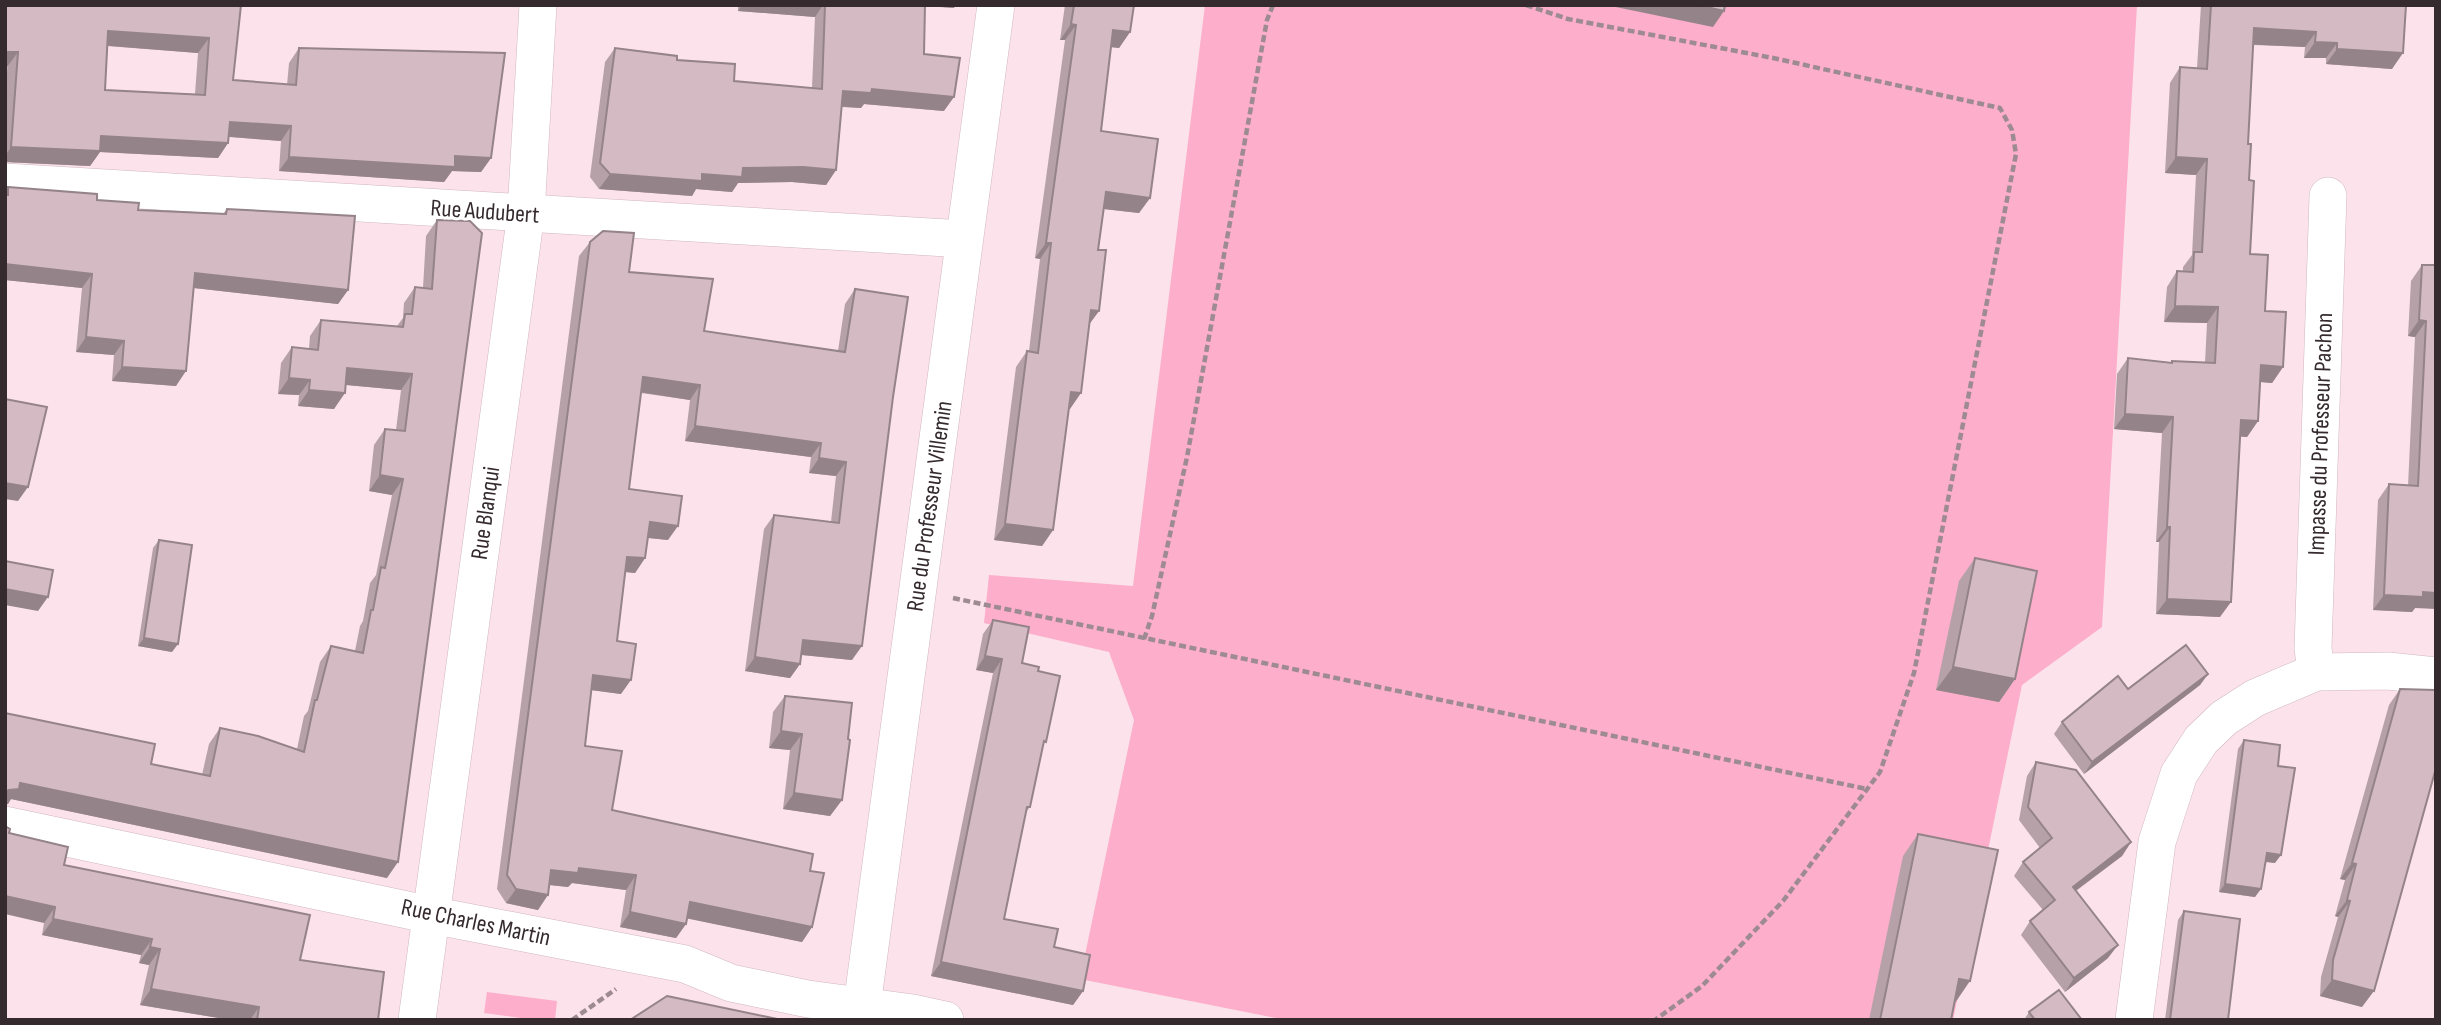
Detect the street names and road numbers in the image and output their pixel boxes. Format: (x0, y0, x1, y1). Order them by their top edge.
street label: Rue Audubert (430, 193, 540, 230)
street label: Impasse du Professeur Pachon (2302, 312, 2339, 556)
street label: Rue du Professeur Villemin (900, 399, 959, 613)
street label: Rue Blanqui (465, 465, 506, 561)
street label: Rue Charles Martin (399, 893, 553, 952)

